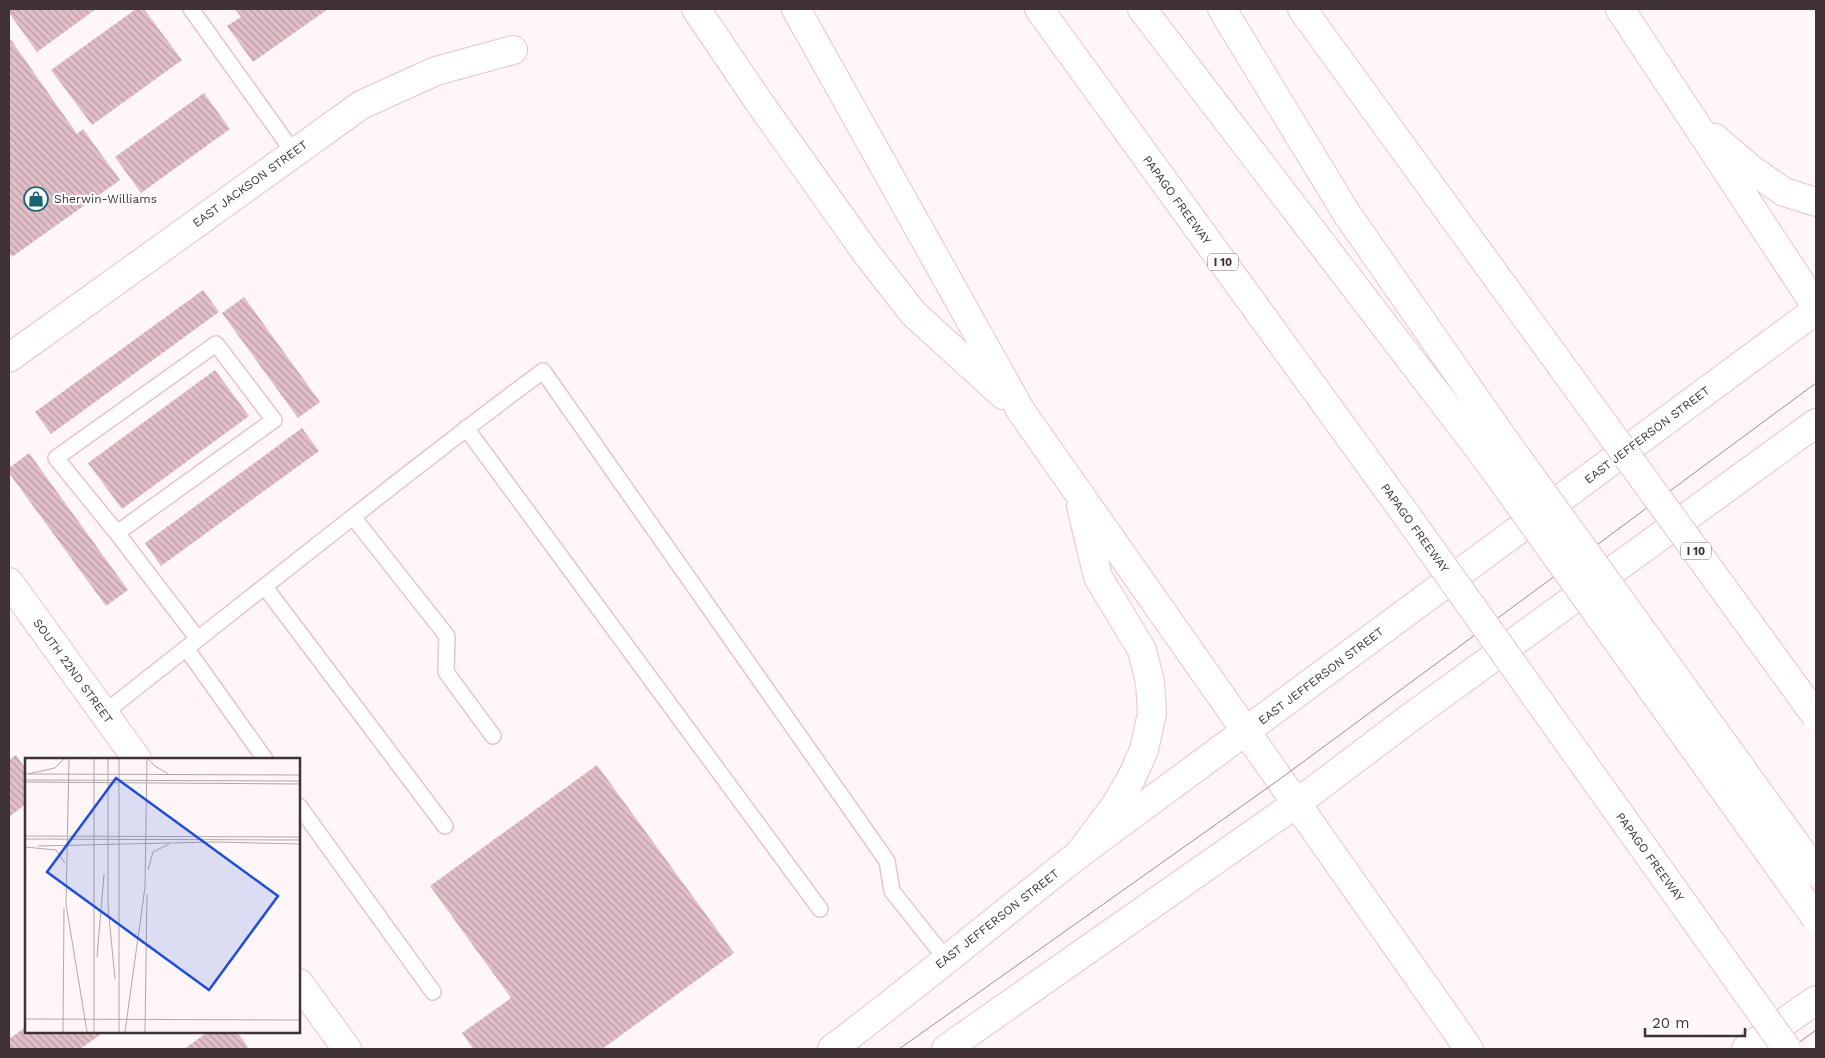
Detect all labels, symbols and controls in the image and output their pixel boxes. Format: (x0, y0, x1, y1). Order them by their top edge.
street label: EAST JACKSON STREET (190, 138, 310, 230)
street label: PAPAGO FREEWAY (1140, 153, 1214, 247)
shop icon: Sherwin-Williams (23, 186, 49, 212)
place label: Sherwin-Williams (54, 192, 157, 206)
road number: I 10 (1208, 253, 1238, 270)
street label: EAST JEFFERSON STREET (1582, 383, 1712, 487)
street label: PAPAGO FREEWAY (1378, 481, 1452, 575)
road number: I 10 (1681, 542, 1711, 560)
street label: SOUTH 22ND STREET (30, 616, 116, 726)
street label: EAST JEFFERSON STREET (1256, 624, 1386, 728)
inset map (25, 758, 300, 1033)
street label: PAPAGO FREEWAY (1613, 810, 1687, 904)
street label: EAST JEFFERSON STREET (932, 866, 1062, 972)
scale bar (1645, 1006, 1745, 1038)
text: 20 m (1652, 1014, 1690, 1032)

